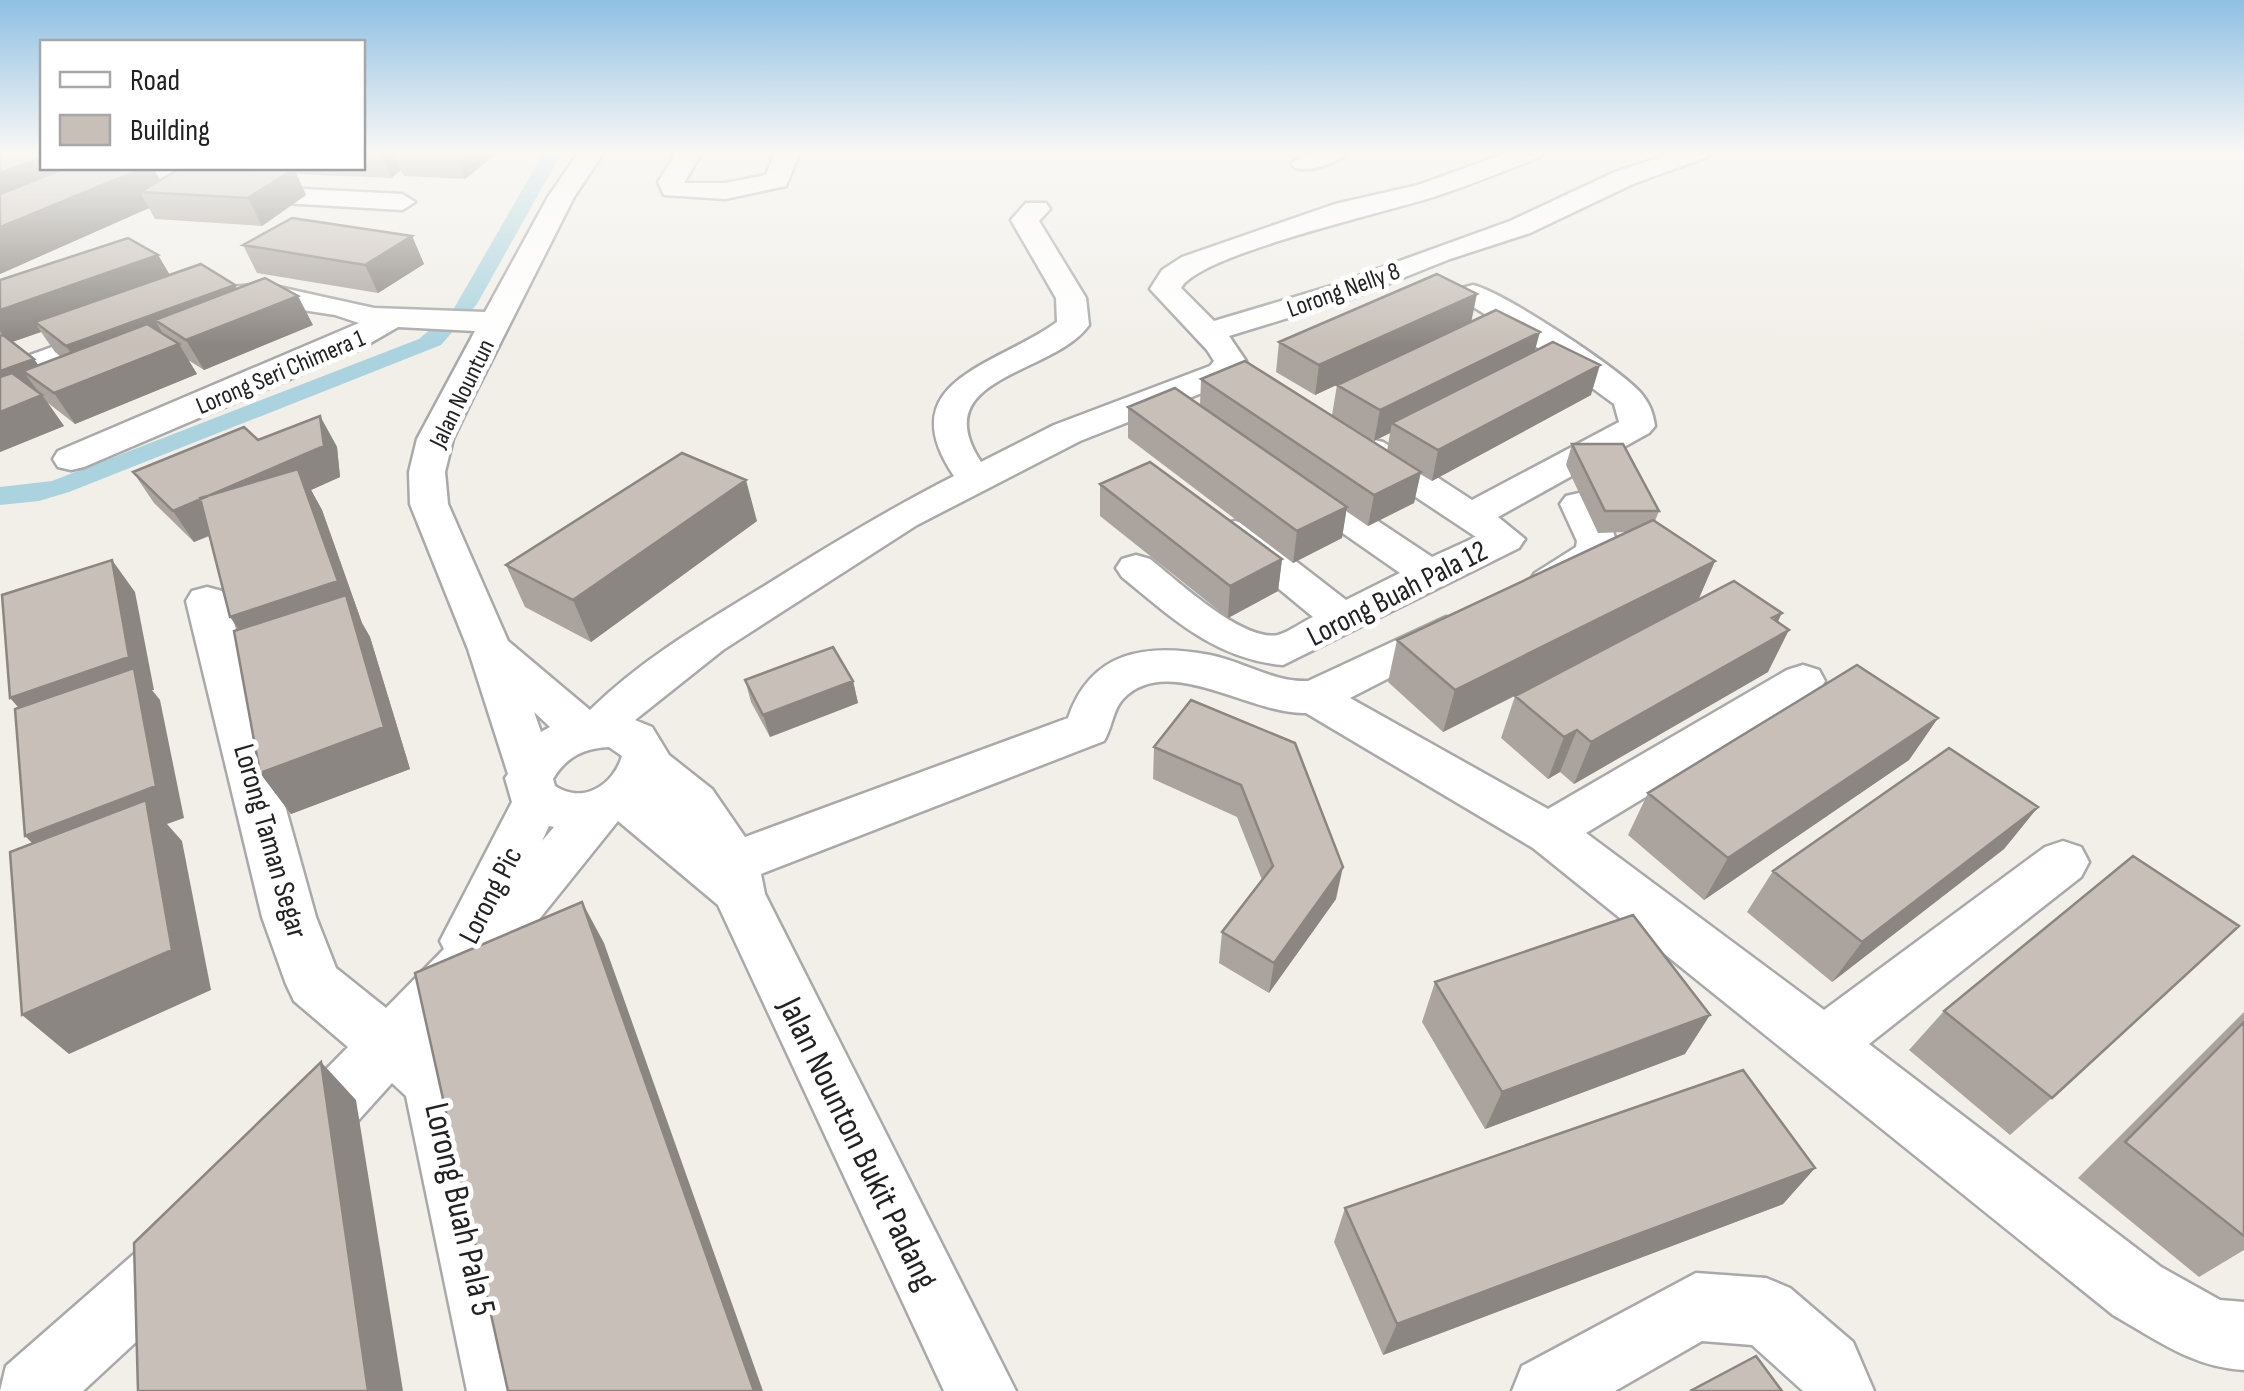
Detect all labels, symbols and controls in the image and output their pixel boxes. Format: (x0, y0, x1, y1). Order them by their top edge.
legend (40, 40, 365, 170)
text: Road (130, 63, 180, 99)
text: Building (130, 113, 210, 149)
street label: Lorong Nelly 8 (1283, 256, 1404, 325)
street label: Lorong Seri Chimera 1 (191, 323, 370, 422)
street label: Jalan Nountun (422, 334, 502, 454)
street label: Lorong Buah Pala 12 (1301, 533, 1494, 655)
street label: Lorong Taman Segar (225, 740, 315, 943)
street label: Lorong Pic (451, 841, 530, 950)
street label: Jalan Nounton Bukit Padang (768, 990, 947, 1297)
street label: Lorong Buah Pala 5 (414, 1099, 505, 1320)

